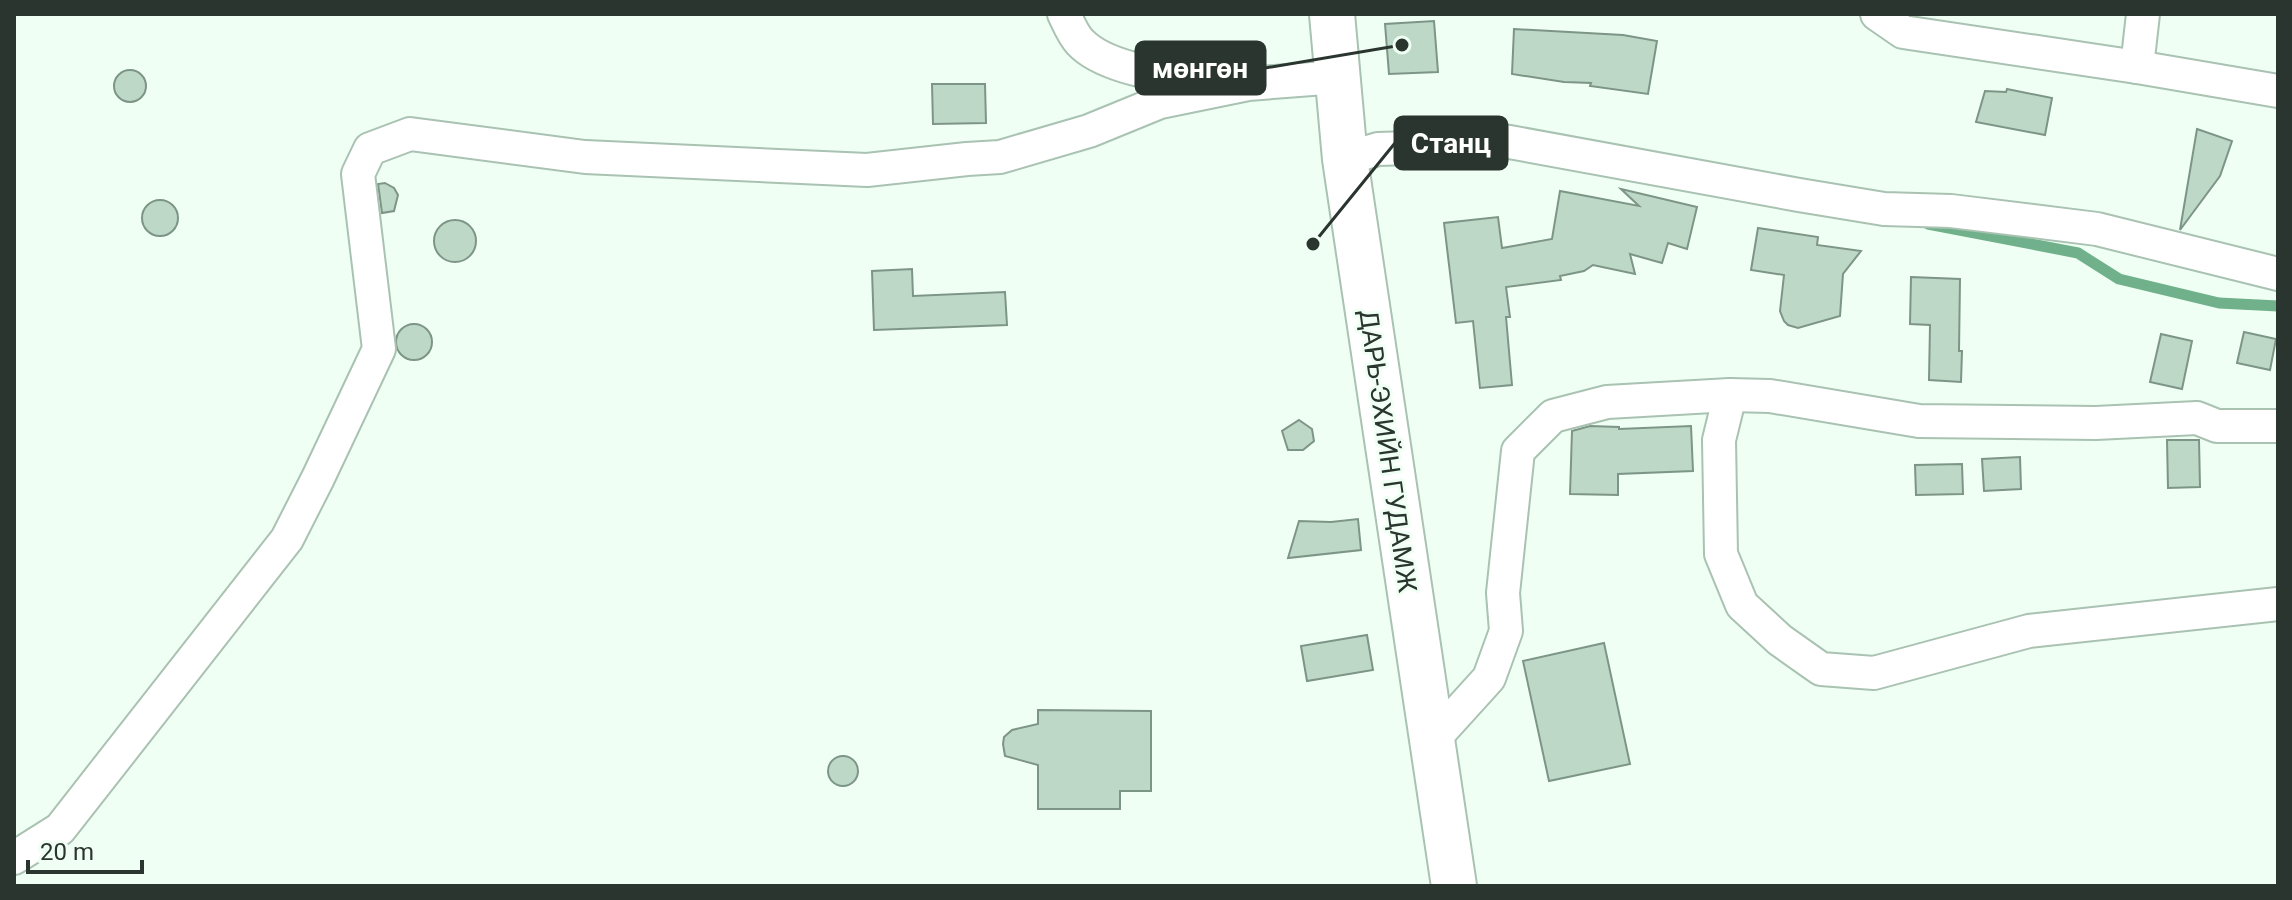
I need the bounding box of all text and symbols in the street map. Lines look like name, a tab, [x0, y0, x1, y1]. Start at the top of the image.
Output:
callout: мөнгөн	[1136, 42, 1265, 94]
text: мөнгөн	[1152, 52, 1248, 85]
callout: Станц	[1395, 117, 1507, 169]
text: Станц	[1411, 127, 1491, 160]
street label: ДАРЬ-ЭХИЙН ГУДАМЖ	[1353, 308, 1423, 595]
scale bar	[28, 824, 142, 874]
text: 20 m	[40, 838, 94, 866]

